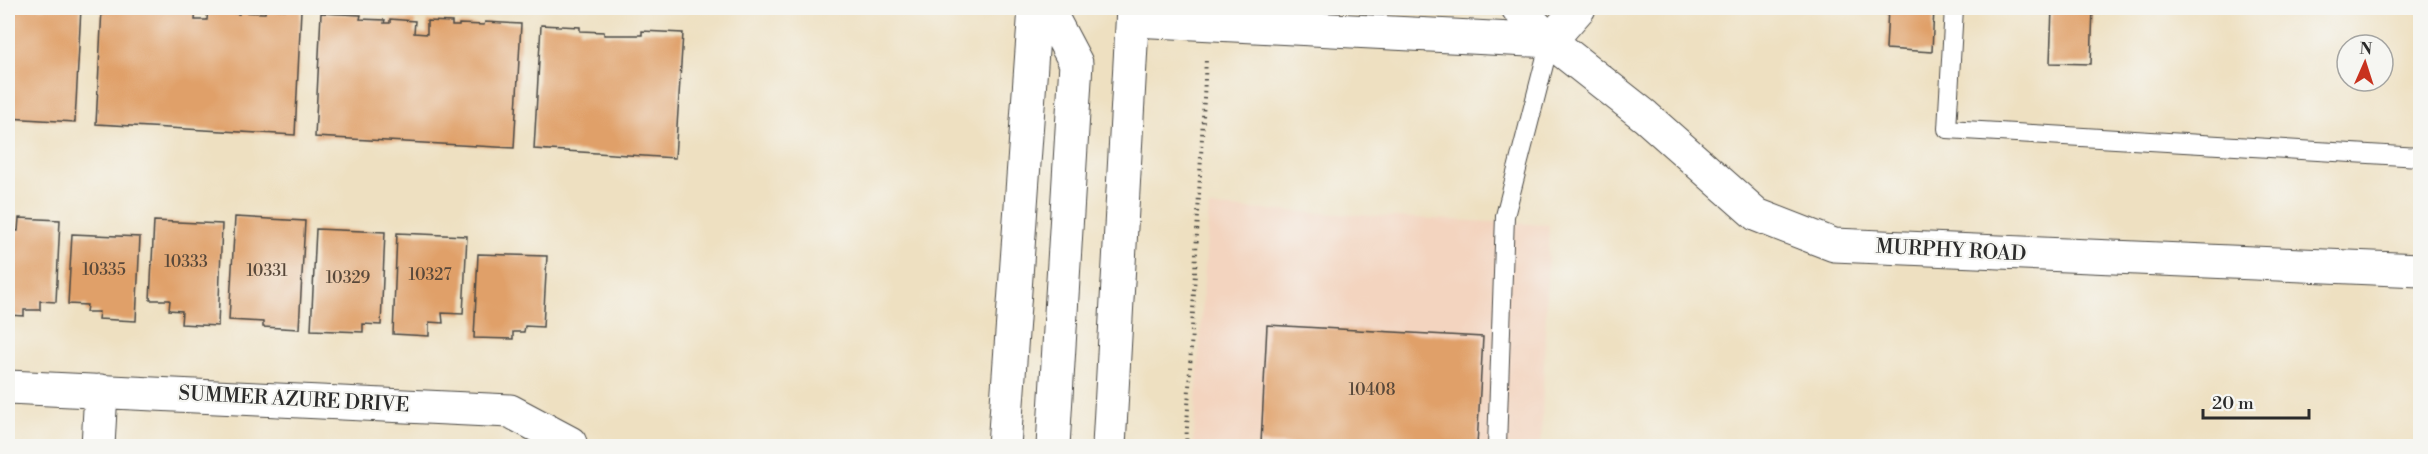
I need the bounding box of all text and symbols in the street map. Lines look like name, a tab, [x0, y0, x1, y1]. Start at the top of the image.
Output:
north arrow	[2335, 33, 2395, 93]
text: N	[2359, 39, 2373, 59]
street label: MURPHY ROAD	[1875, 235, 2027, 267]
house number: 10333	[164, 252, 208, 272]
house number: 10335	[82, 260, 126, 280]
house number: 10331	[246, 261, 288, 281]
house number: 10327	[409, 265, 451, 285]
house number: 10329	[326, 268, 371, 288]
house number: 10408	[1349, 380, 1396, 400]
street label: SUMMER AZURE DRIVE	[178, 381, 410, 419]
scale bar	[2203, 382, 2310, 420]
text: 20 m	[2212, 392, 2254, 415]

